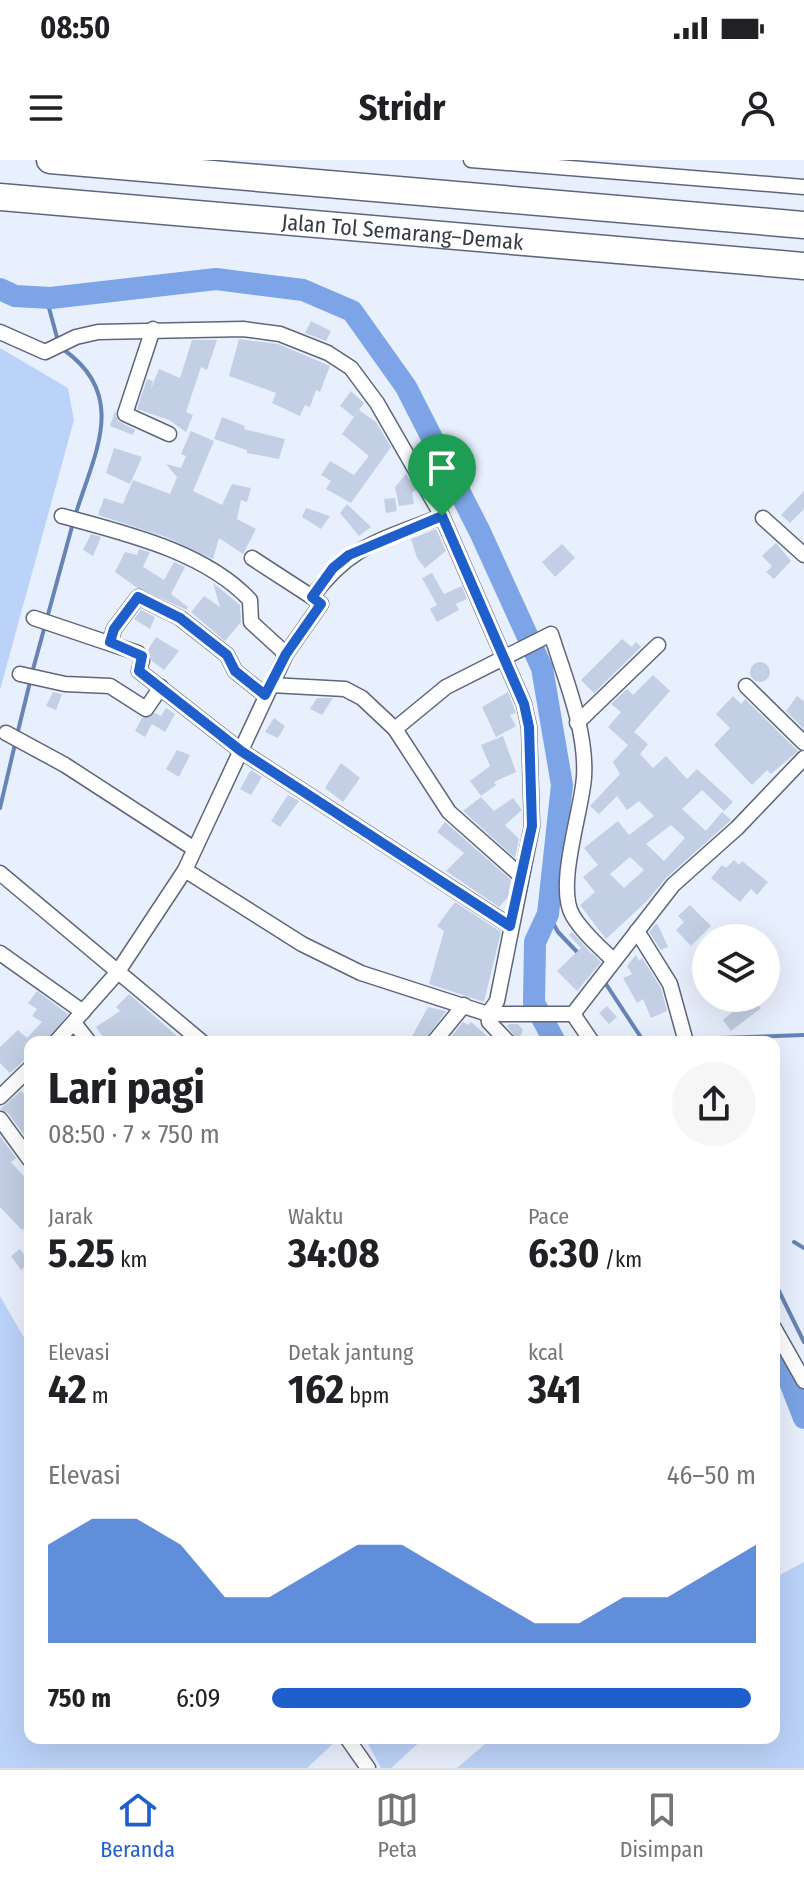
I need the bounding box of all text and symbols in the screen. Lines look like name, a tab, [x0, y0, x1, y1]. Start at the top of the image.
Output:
text: 08:50	[40, 10, 110, 46]
icon: menu	[24, 86, 68, 130]
text: Stridr	[359, 86, 445, 130]
icon: person	[736, 86, 780, 130]
street label: Jalan Tol Semarang–Demak	[281, 208, 525, 255]
pin	[408, 434, 476, 516]
icon: arrive	[420, 446, 464, 490]
map controls	[692, 924, 780, 1012]
button: layers	[692, 924, 780, 1012]
text: Lari pagi	[48, 1062, 205, 1115]
button: share	[672, 1062, 756, 1146]
text: 08:50 · 7 × 750 m	[48, 1119, 220, 1150]
text: Jarak	[48, 1203, 93, 1230]
text: Waktu	[288, 1203, 344, 1230]
text: Pace	[528, 1203, 569, 1230]
text: 5.25	[48, 1230, 115, 1278]
text: 34:08	[288, 1230, 380, 1278]
text: 6:30	[528, 1230, 599, 1278]
text: km	[115, 1246, 147, 1273]
text: /km	[599, 1246, 642, 1273]
text: Elevasi	[48, 1339, 110, 1366]
text: Detak jantung	[288, 1339, 413, 1366]
text: kcal	[528, 1339, 564, 1366]
text: 42	[48, 1366, 87, 1414]
text: 162	[288, 1366, 344, 1414]
text: 341	[528, 1366, 582, 1414]
text: m	[87, 1382, 109, 1409]
text: bpm	[344, 1382, 390, 1409]
text: Elevasi	[48, 1460, 121, 1491]
text: 46–50 m	[667, 1460, 756, 1491]
text: 750 m	[48, 1683, 111, 1714]
text: 6:09	[176, 1683, 220, 1714]
tab: Beranda	[100, 1788, 175, 1863]
tab: Peta	[375, 1788, 419, 1863]
tab: Disimpan	[620, 1788, 704, 1863]

